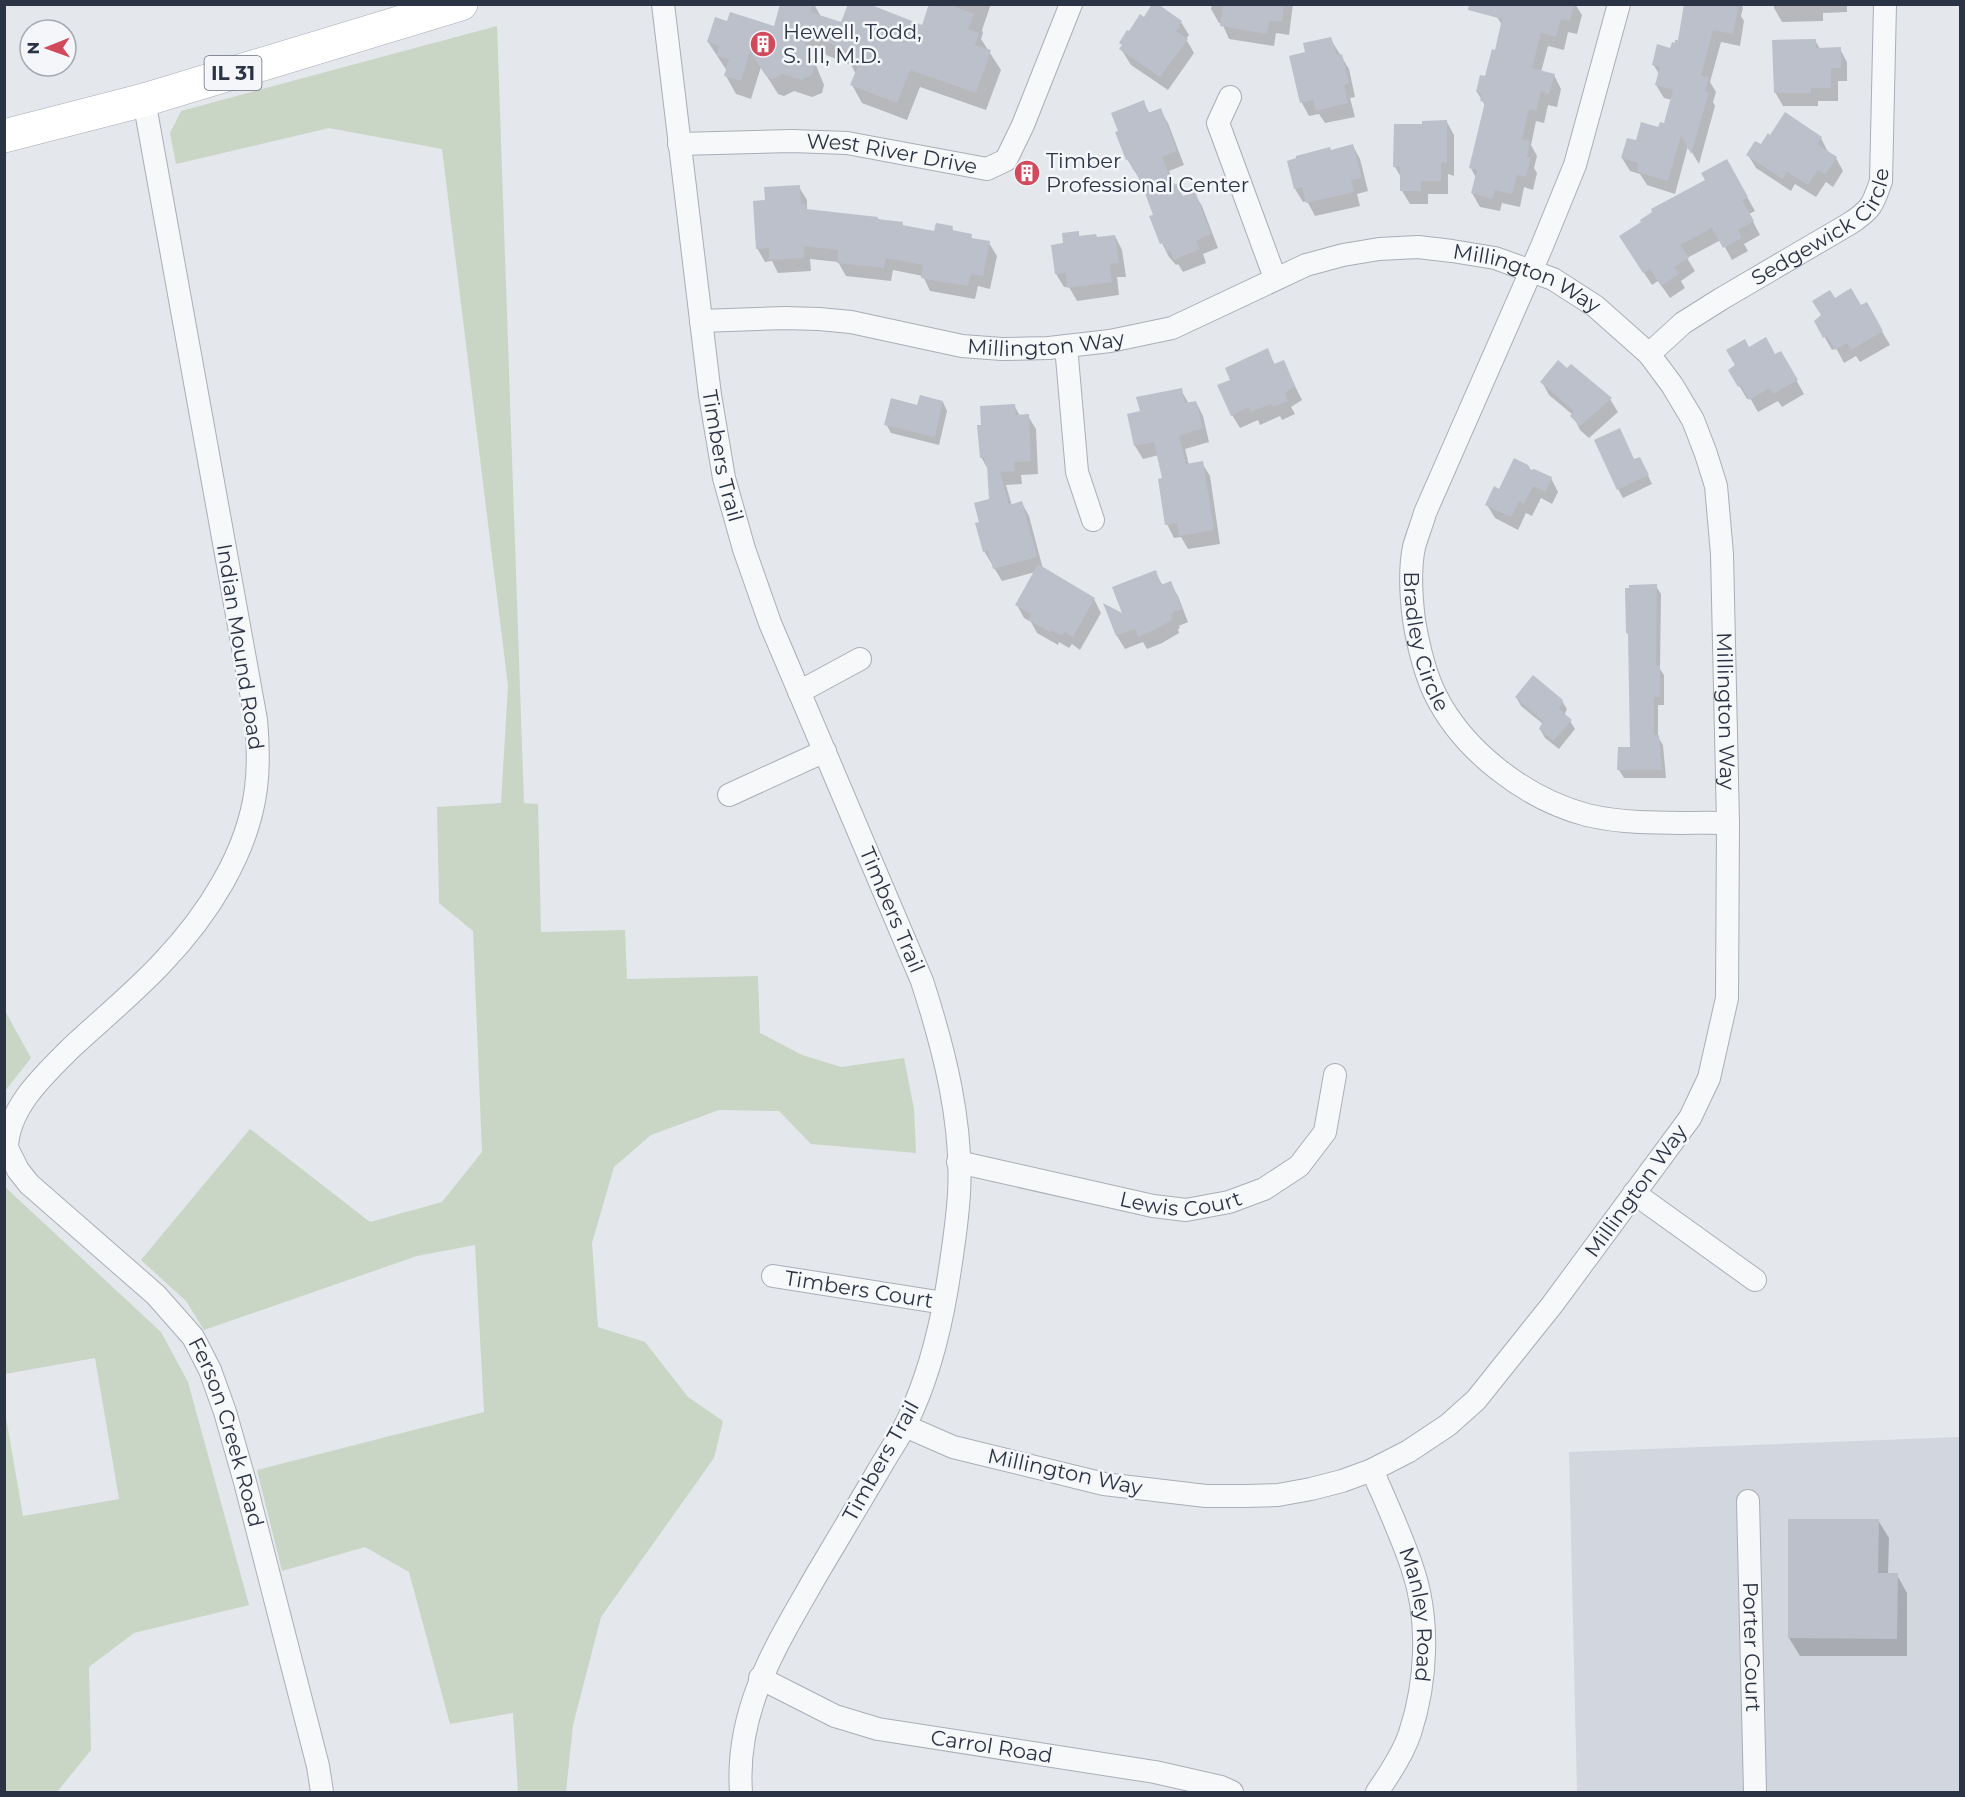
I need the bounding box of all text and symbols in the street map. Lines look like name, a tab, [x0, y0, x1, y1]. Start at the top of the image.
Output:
north arrow	[18, 18, 78, 78]
place label: Hewell, Todd, S. III, M.D.	[783, 19, 922, 68]
building icon: Hewell, Todd, S. III, M.D.	[748, 29, 778, 59]
text: N	[24, 42, 43, 55]
road number: IL 31	[204, 56, 262, 90]
street label: West River Drive	[806, 129, 979, 179]
place label: Timber Professional Center	[1046, 148, 1249, 197]
building icon: Timber Professional Center	[1012, 158, 1042, 188]
street label: Sedgewick Circle	[1747, 168, 1893, 290]
street label: Millington Way	[1451, 238, 1606, 319]
street label: Millington Way	[966, 325, 1127, 361]
street label: Timbers Trail	[697, 388, 749, 525]
street label: Indian Mound Road	[212, 542, 269, 752]
street label: Bradley Circle	[1399, 571, 1455, 716]
street label: Millington Way	[1712, 632, 1740, 791]
street label: Timbers Trail	[855, 843, 930, 976]
street label: Millington Way	[1579, 1119, 1692, 1262]
street label: Lewis Court	[1117, 1185, 1245, 1222]
street label: Timbers Court	[783, 1265, 935, 1313]
street label: Ferson Creek Road	[183, 1333, 269, 1530]
street label: Timbers Trail	[837, 1396, 924, 1525]
street label: Millington Way	[985, 1443, 1145, 1500]
street label: Manley Road	[1394, 1543, 1437, 1683]
street label: Porter Court	[1738, 1581, 1766, 1712]
street label: Carrol Road	[929, 1724, 1054, 1768]

